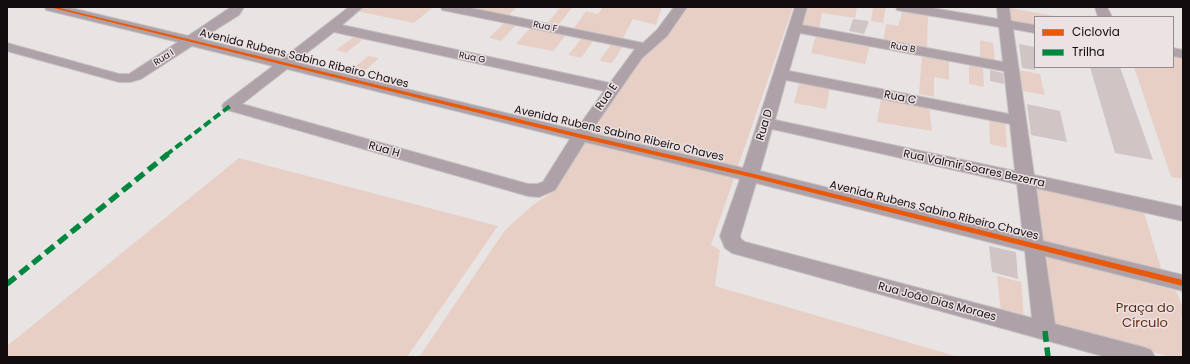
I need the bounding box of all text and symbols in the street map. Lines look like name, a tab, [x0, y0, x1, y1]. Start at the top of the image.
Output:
legend	[1034, 16, 1174, 68]
street label: Rua F	[532, 19, 558, 35]
text: Ciclovia	[1072, 23, 1120, 40]
street label: Avenida Rubens Sabino Ribeiro Chaves	[198, 27, 410, 91]
street label: Rua B	[890, 40, 916, 56]
text: Trilha	[1072, 43, 1105, 60]
street label: Rua I	[152, 48, 176, 68]
street label: Rua G	[458, 50, 486, 66]
street label: Rua E	[593, 81, 621, 113]
street label: Rua C	[883, 88, 917, 108]
street label: Avenida Rubens Sabino Ribeiro Chaves	[513, 103, 725, 165]
street label: Rua D	[754, 108, 776, 142]
street label: Rua H	[367, 139, 401, 161]
street label: Rua Valmir Soares Bezerra	[902, 148, 1046, 190]
street label: Avenida Rubens Sabino Ribeiro Chaves	[828, 179, 1040, 243]
street label: Rua João Dias Moraes	[877, 280, 997, 324]
park label: Praça do Círculo	[1116, 301, 1174, 332]

